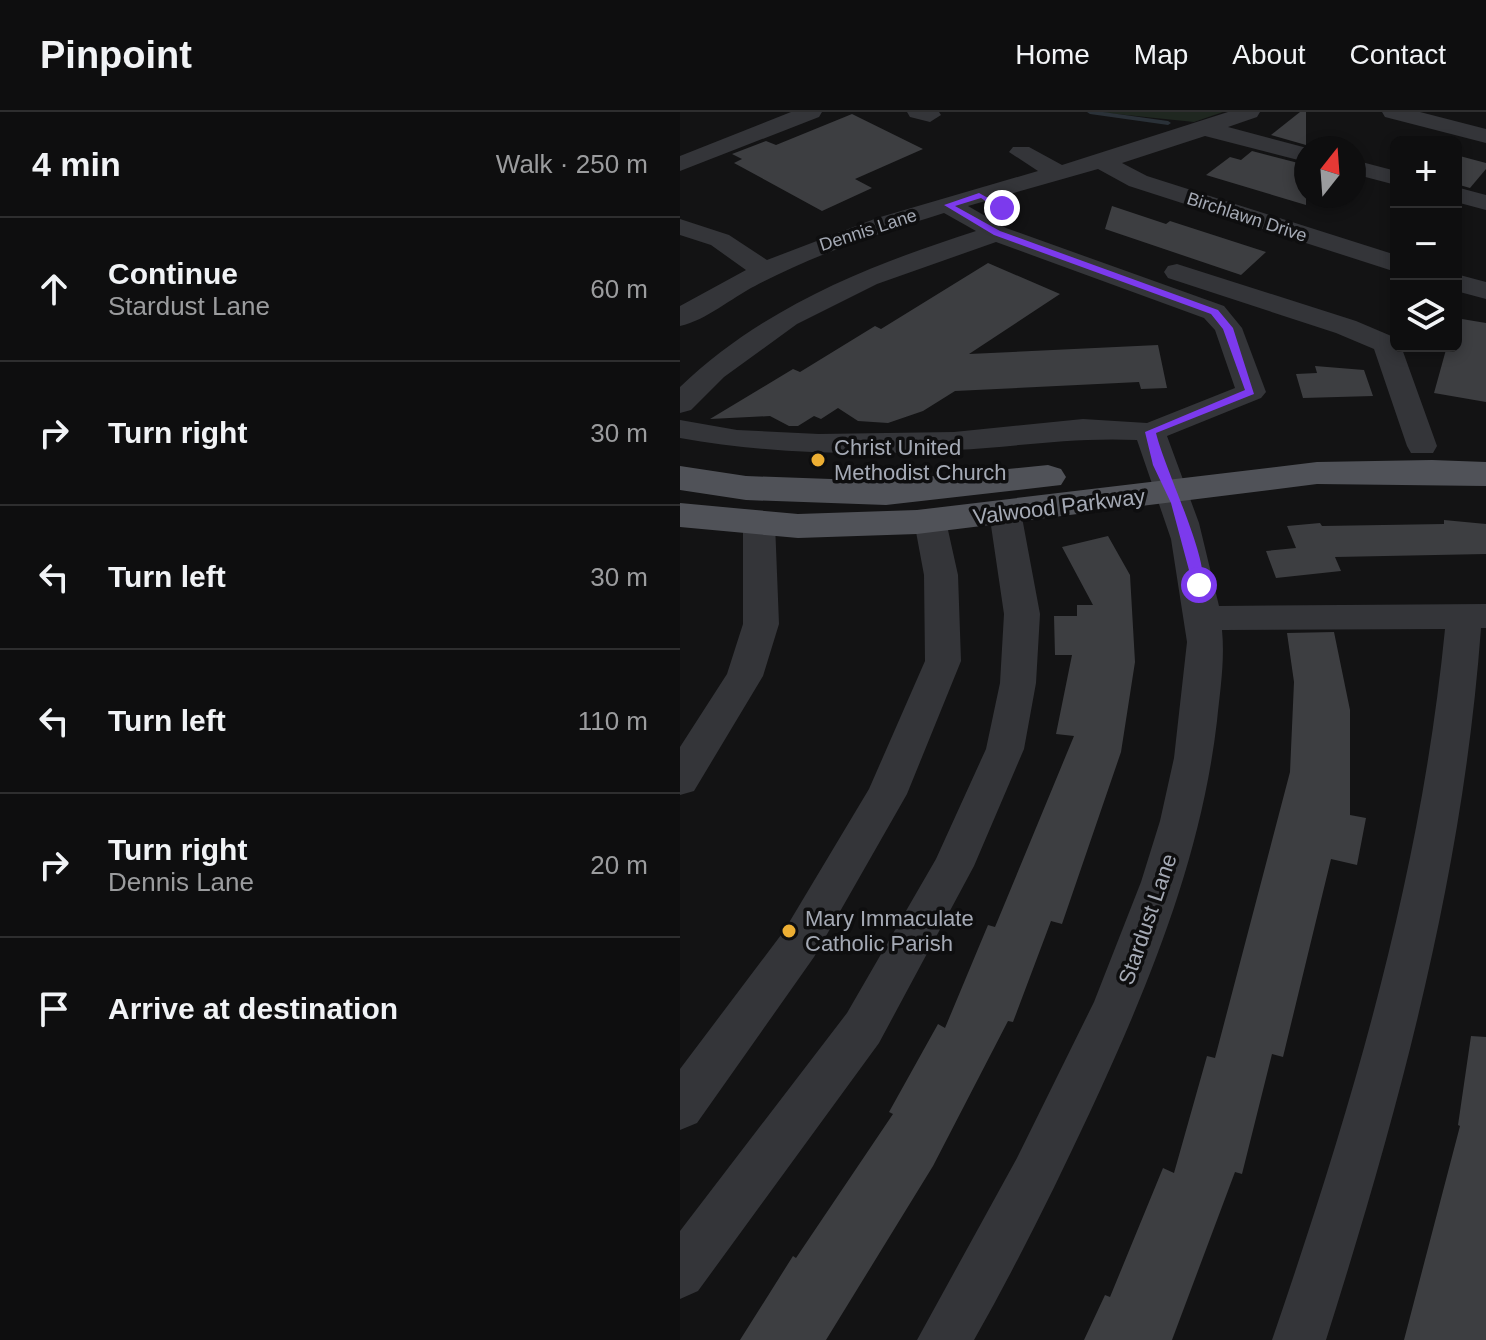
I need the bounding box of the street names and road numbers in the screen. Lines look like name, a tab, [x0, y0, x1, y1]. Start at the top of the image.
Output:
street label: Birchlawn Drive	[1184, 188, 1310, 246]
street label: Dennis Lane	[817, 205, 919, 255]
street label: Valwood Parkway	[972, 484, 1147, 529]
street label: Stardust Lane	[1113, 850, 1182, 988]

